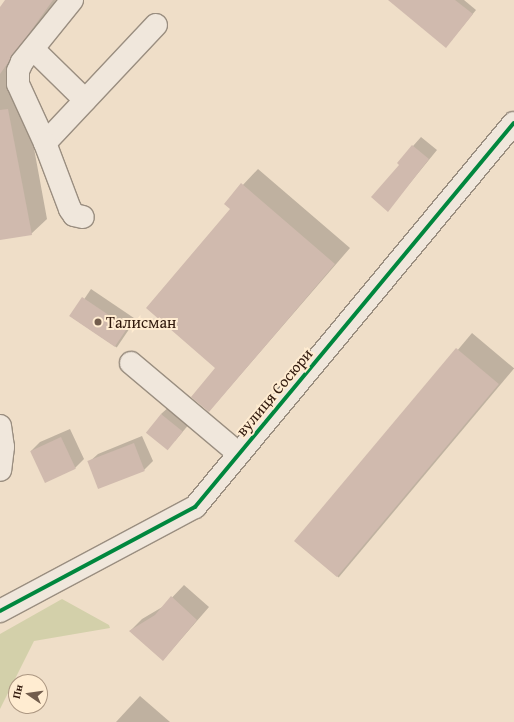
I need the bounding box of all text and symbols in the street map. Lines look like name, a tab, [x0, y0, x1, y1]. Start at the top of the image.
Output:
place label: Талисман	[106, 312, 176, 332]
marker: Талисман	[93, 317, 103, 327]
street label: вулиця Сосюри	[232, 344, 316, 440]
north arrow	[8, 674, 48, 714]
text: Пн	[8, 683, 27, 700]

